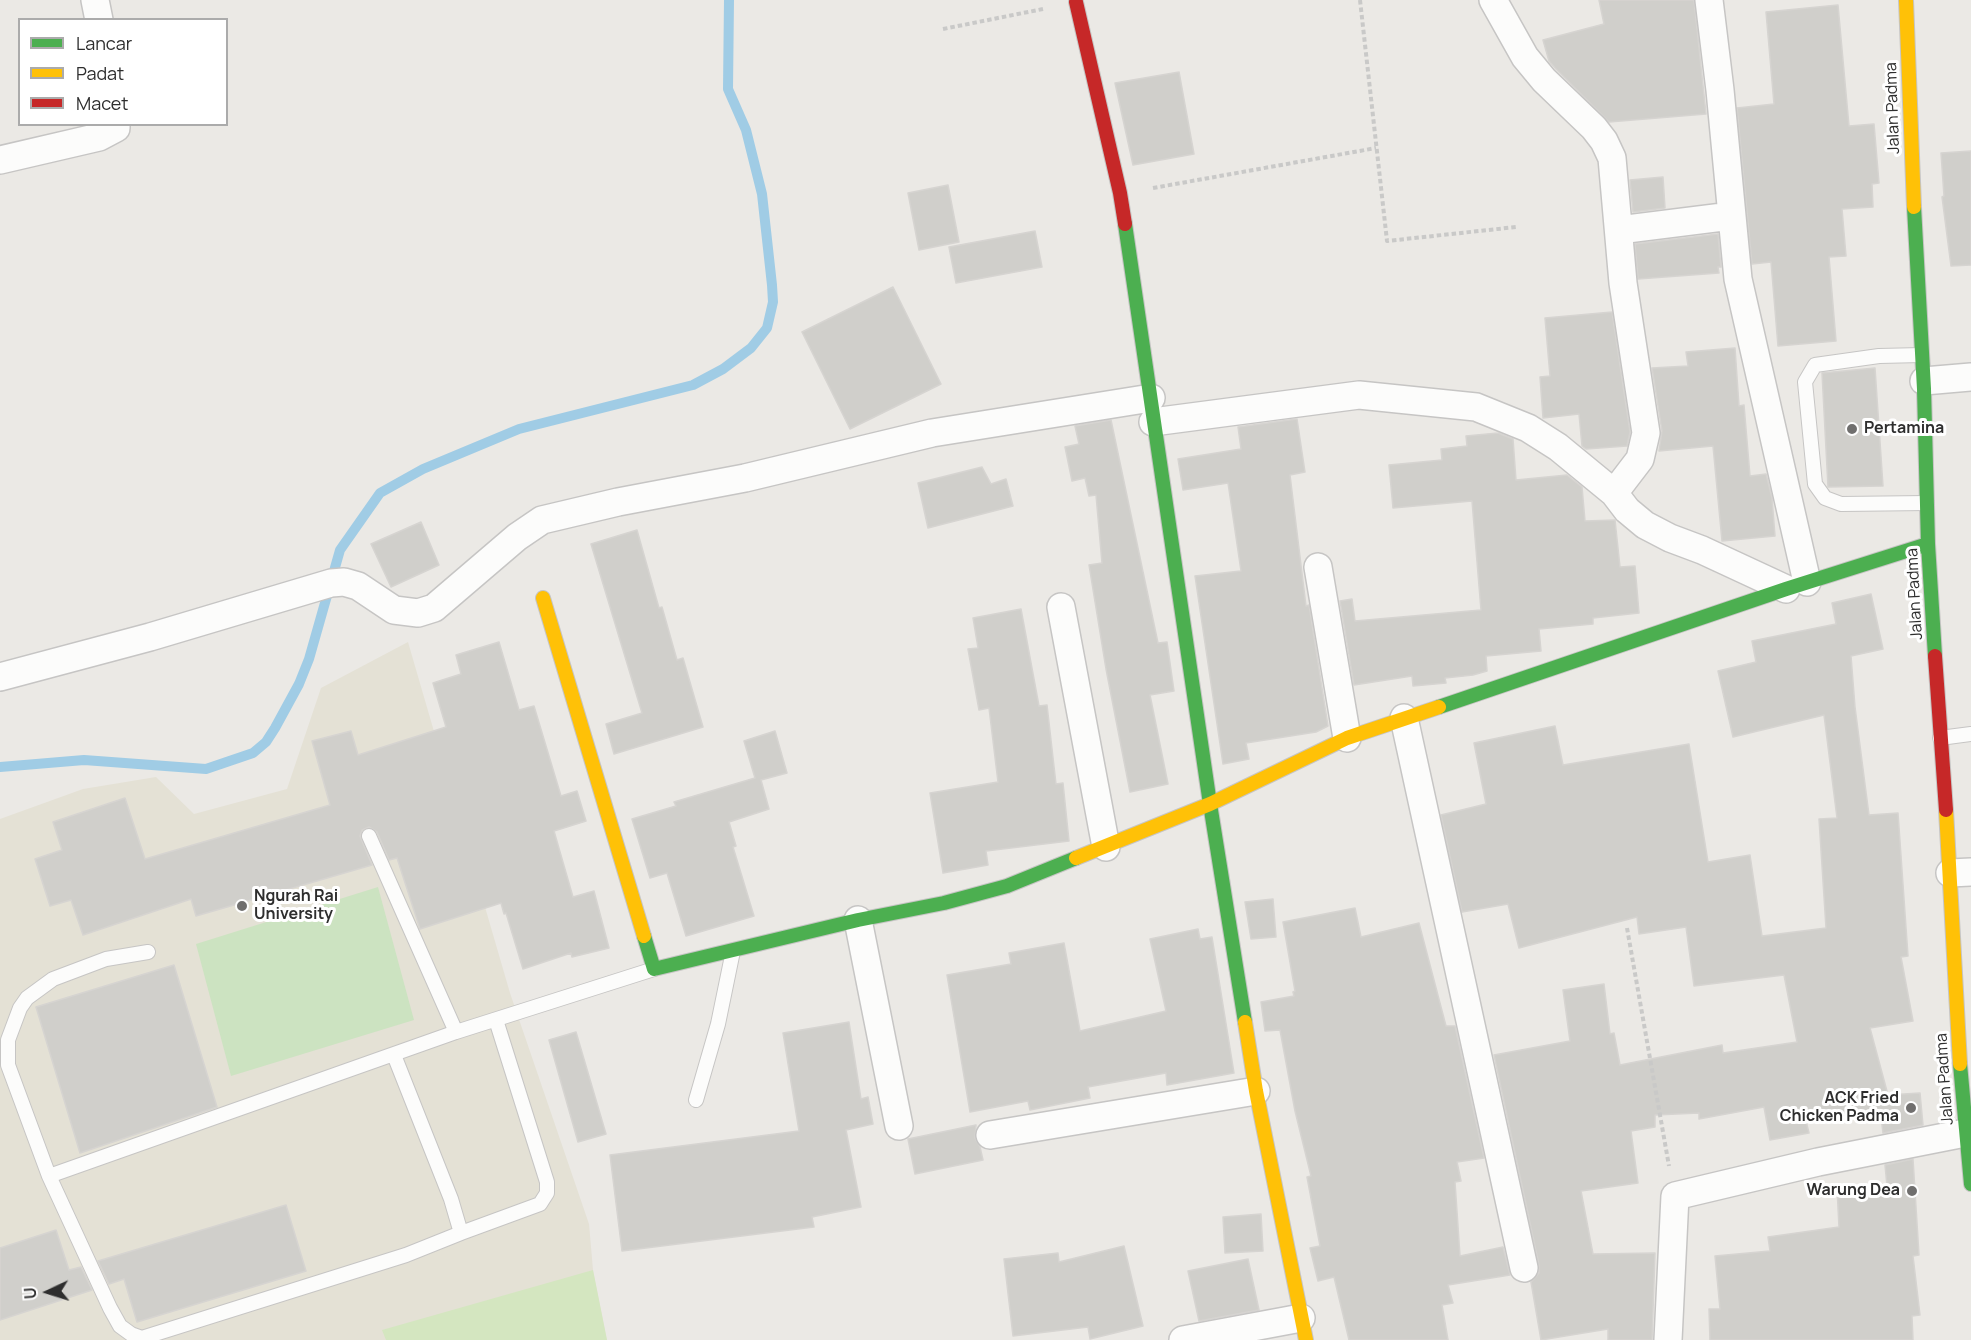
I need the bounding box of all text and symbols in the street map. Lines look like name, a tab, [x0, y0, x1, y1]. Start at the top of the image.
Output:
legend	[18, 18, 228, 126]
text: Lancar	[76, 31, 132, 55]
text: Padat	[76, 61, 124, 85]
street label: Jalan Padma	[1882, 62, 1904, 154]
text: Macet	[76, 91, 129, 115]
place label: Pertamina	[1864, 419, 1944, 439]
marker: Pertamina	[1845, 422, 1859, 436]
street label: Jalan Padma	[1903, 548, 1927, 640]
place label: Ngurah Rai University	[254, 887, 338, 925]
marker: Ngurah Rai University	[235, 899, 249, 913]
street label: Jalan Padma	[1932, 1033, 1958, 1125]
place label: ACK Fried Chicken Padma	[1780, 1089, 1899, 1127]
marker: ACK Fried Chicken Padma	[1904, 1101, 1918, 1115]
place label: Warung Dea	[1807, 1181, 1900, 1201]
marker: Warung Dea	[1905, 1184, 1919, 1198]
north arrow	[18, 1262, 78, 1322]
text: U	[19, 1287, 41, 1300]

